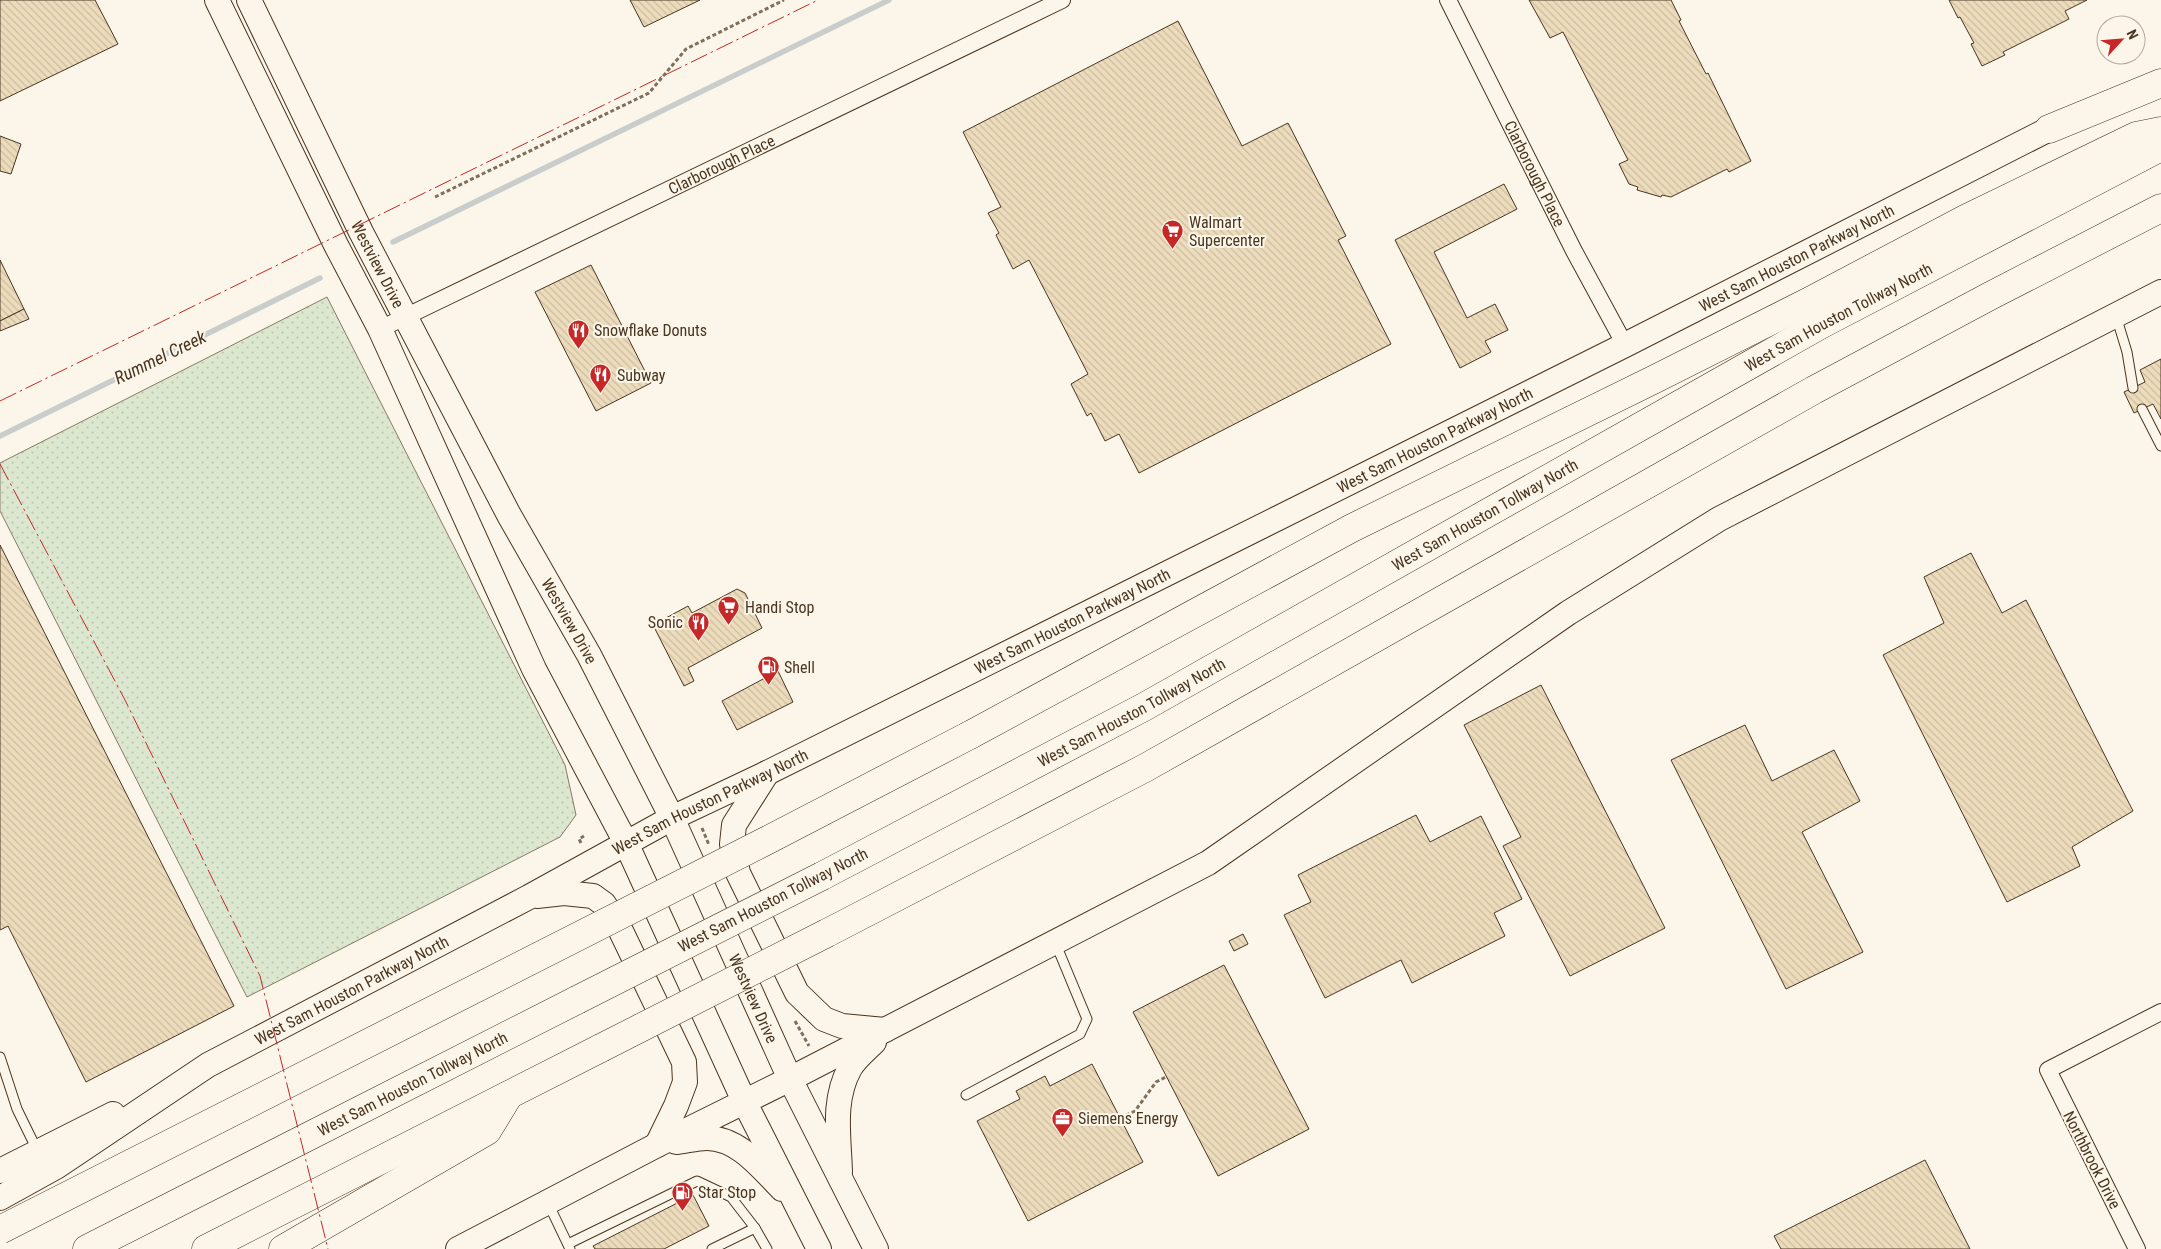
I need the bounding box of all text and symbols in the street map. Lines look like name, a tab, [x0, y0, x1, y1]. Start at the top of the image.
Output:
north arrow	[2096, 15, 2146, 65]
text: N	[2124, 27, 2142, 42]
street label: Clarborough Place	[1500, 117, 1570, 230]
street label: Clarborough Place	[665, 131, 778, 198]
street label: West Sam Houston Parkway North	[1696, 200, 1897, 315]
place label: Walmart Supercenter	[1189, 213, 1265, 250]
street label: Westview Drive	[347, 218, 408, 311]
supermarket icon: Walmart Supercenter	[1161, 219, 1185, 250]
street label: West Sam Houston Tollway North	[1741, 259, 1935, 375]
restaurant icon: Snowflake Donuts	[566, 318, 590, 349]
place label: Snowflake Donuts	[594, 321, 707, 340]
water label: Rummel Creek	[111, 325, 210, 388]
restaurant icon: Subway	[589, 363, 613, 394]
place label: Subway	[617, 366, 666, 385]
street label: West Sam Houston Parkway North	[1334, 383, 1536, 497]
street label: West Sam Houston Tollway North	[1388, 454, 1581, 575]
street label: West Sam Houston Parkway North	[971, 564, 1173, 678]
street label: Westview Drive	[538, 575, 601, 667]
supermarket icon: Handi Stop	[717, 595, 741, 626]
place label: Handi Stop	[745, 598, 815, 617]
restaurant icon: Sonic	[687, 610, 711, 641]
place label: Sonic	[648, 613, 683, 632]
street label: West Sam Houston Tollway North	[1034, 654, 1228, 771]
fuel station icon: Shell	[756, 655, 780, 686]
place label: Shell	[784, 658, 815, 677]
street label: West Sam Houston Parkway North	[609, 745, 811, 859]
street label: West Sam Houston Tollway North	[675, 844, 871, 956]
street label: West Sam Houston Parkway North	[251, 931, 452, 1048]
street label: Westview Drive	[725, 951, 782, 1046]
street label: West Sam Houston Tollway North	[314, 1028, 511, 1140]
office icon: Siemens Energy	[1050, 1106, 1074, 1137]
street label: Northbrook Drive	[2059, 1108, 2125, 1212]
place label: Siemens Energy	[1078, 1109, 1179, 1128]
fuel station icon: Star Stop	[670, 1180, 694, 1211]
place label: Star Stop	[698, 1183, 756, 1202]

